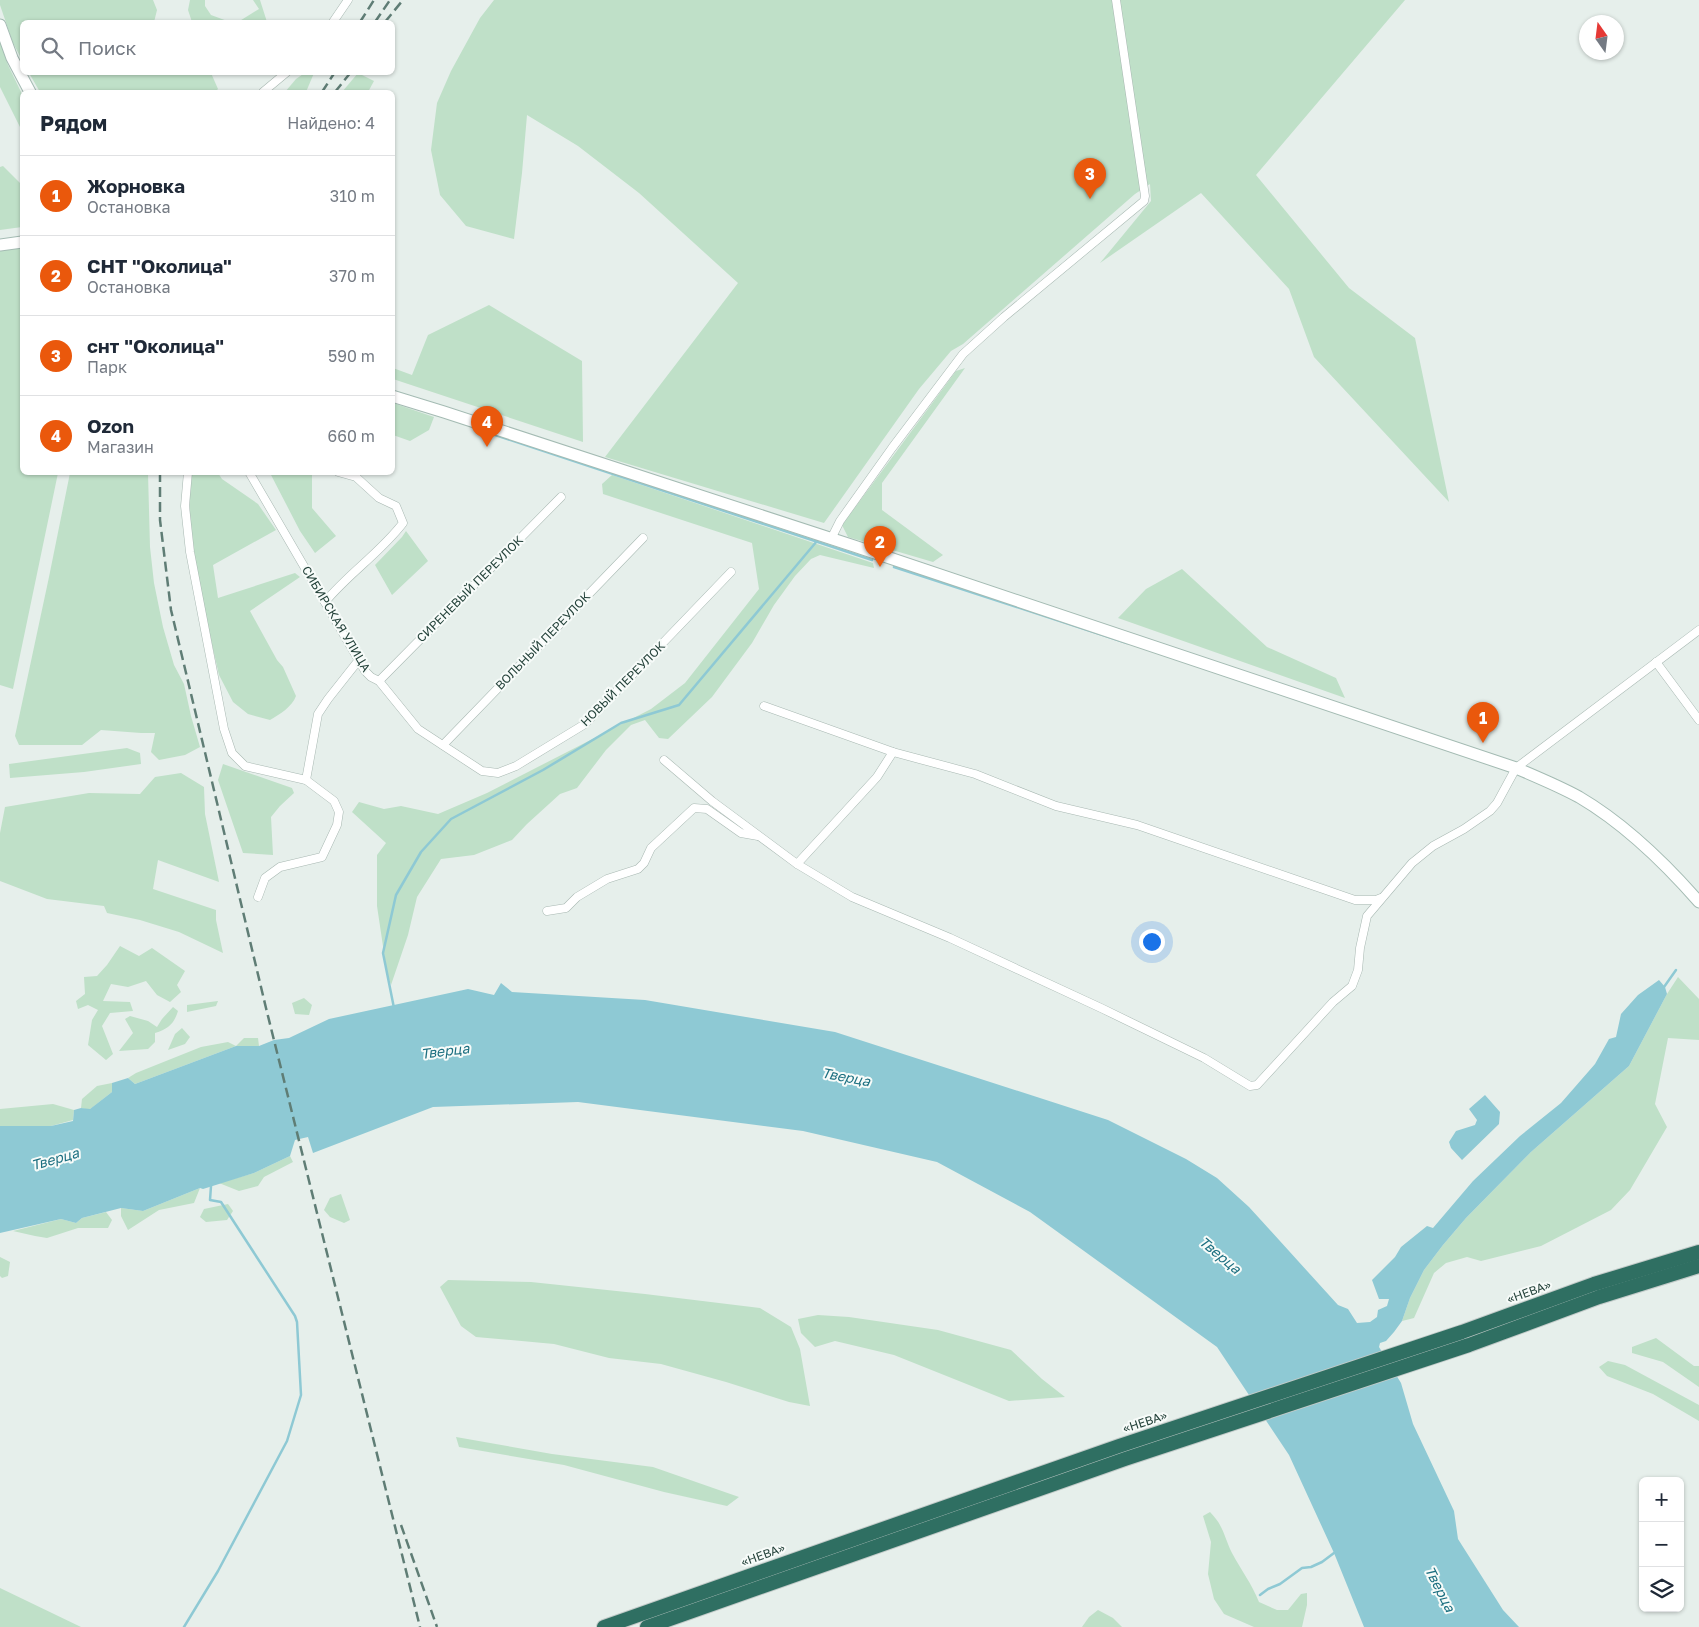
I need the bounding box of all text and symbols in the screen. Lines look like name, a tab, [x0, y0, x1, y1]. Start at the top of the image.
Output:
north arrow	[1579, 15, 1624, 60]
search box	[20, 20, 395, 75]
icon: search	[38, 34, 66, 62]
text: Поиск	[78, 36, 137, 59]
text: Рядом	[40, 110, 107, 136]
text: Найдено: 4	[287, 113, 375, 133]
pin: 3	[1074, 158, 1106, 199]
text: Жорновка	[87, 174, 185, 197]
text: 1	[52, 186, 60, 206]
text: 310 m	[330, 186, 375, 206]
text: Остановка	[87, 197, 171, 217]
text: СНТ "Околица"	[87, 254, 232, 277]
text: 2	[51, 266, 61, 286]
text: 370 m	[329, 266, 375, 286]
text: Остановка	[87, 277, 171, 297]
text: снт "Околица"	[87, 334, 224, 357]
text: 3	[51, 346, 61, 366]
text: 590 m	[328, 346, 375, 366]
text: Парк	[87, 357, 127, 377]
pin: 4	[471, 406, 503, 447]
text: Ozon	[87, 414, 134, 437]
text: 4	[51, 426, 61, 446]
text: 660 m	[328, 426, 375, 446]
text: Магазин	[87, 437, 154, 457]
pin: 2	[864, 526, 896, 567]
street label: СИРЕНЕВЫЙ ПЕРЕУЛОК	[413, 532, 526, 645]
street label: СИБИРСКАЯ УЛИЦА	[299, 563, 374, 674]
street label: ВОЛЬНЫЙ ПЕРЕУЛОК	[492, 588, 594, 693]
street label: НОВЫЙ ПЕРЕУЛОК	[577, 638, 669, 729]
pin: 1	[1467, 702, 1499, 743]
your location	[1139, 929, 1165, 955]
water label: Тверца	[420, 1039, 471, 1062]
water label: Тверца	[821, 1064, 873, 1090]
water label: Тверца	[29, 1143, 82, 1173]
water label: Тверца	[1196, 1232, 1245, 1278]
street label: «НЕВА»	[1505, 1277, 1553, 1306]
street label: «НЕВА»	[1121, 1407, 1169, 1436]
map controls	[1639, 1477, 1684, 1612]
button: +	[1639, 1477, 1684, 1522]
button: −	[1639, 1522, 1684, 1567]
street label: «НЕВА»	[739, 1540, 787, 1569]
water label: Тверца	[1422, 1563, 1460, 1615]
button: layers	[1639, 1567, 1684, 1612]

